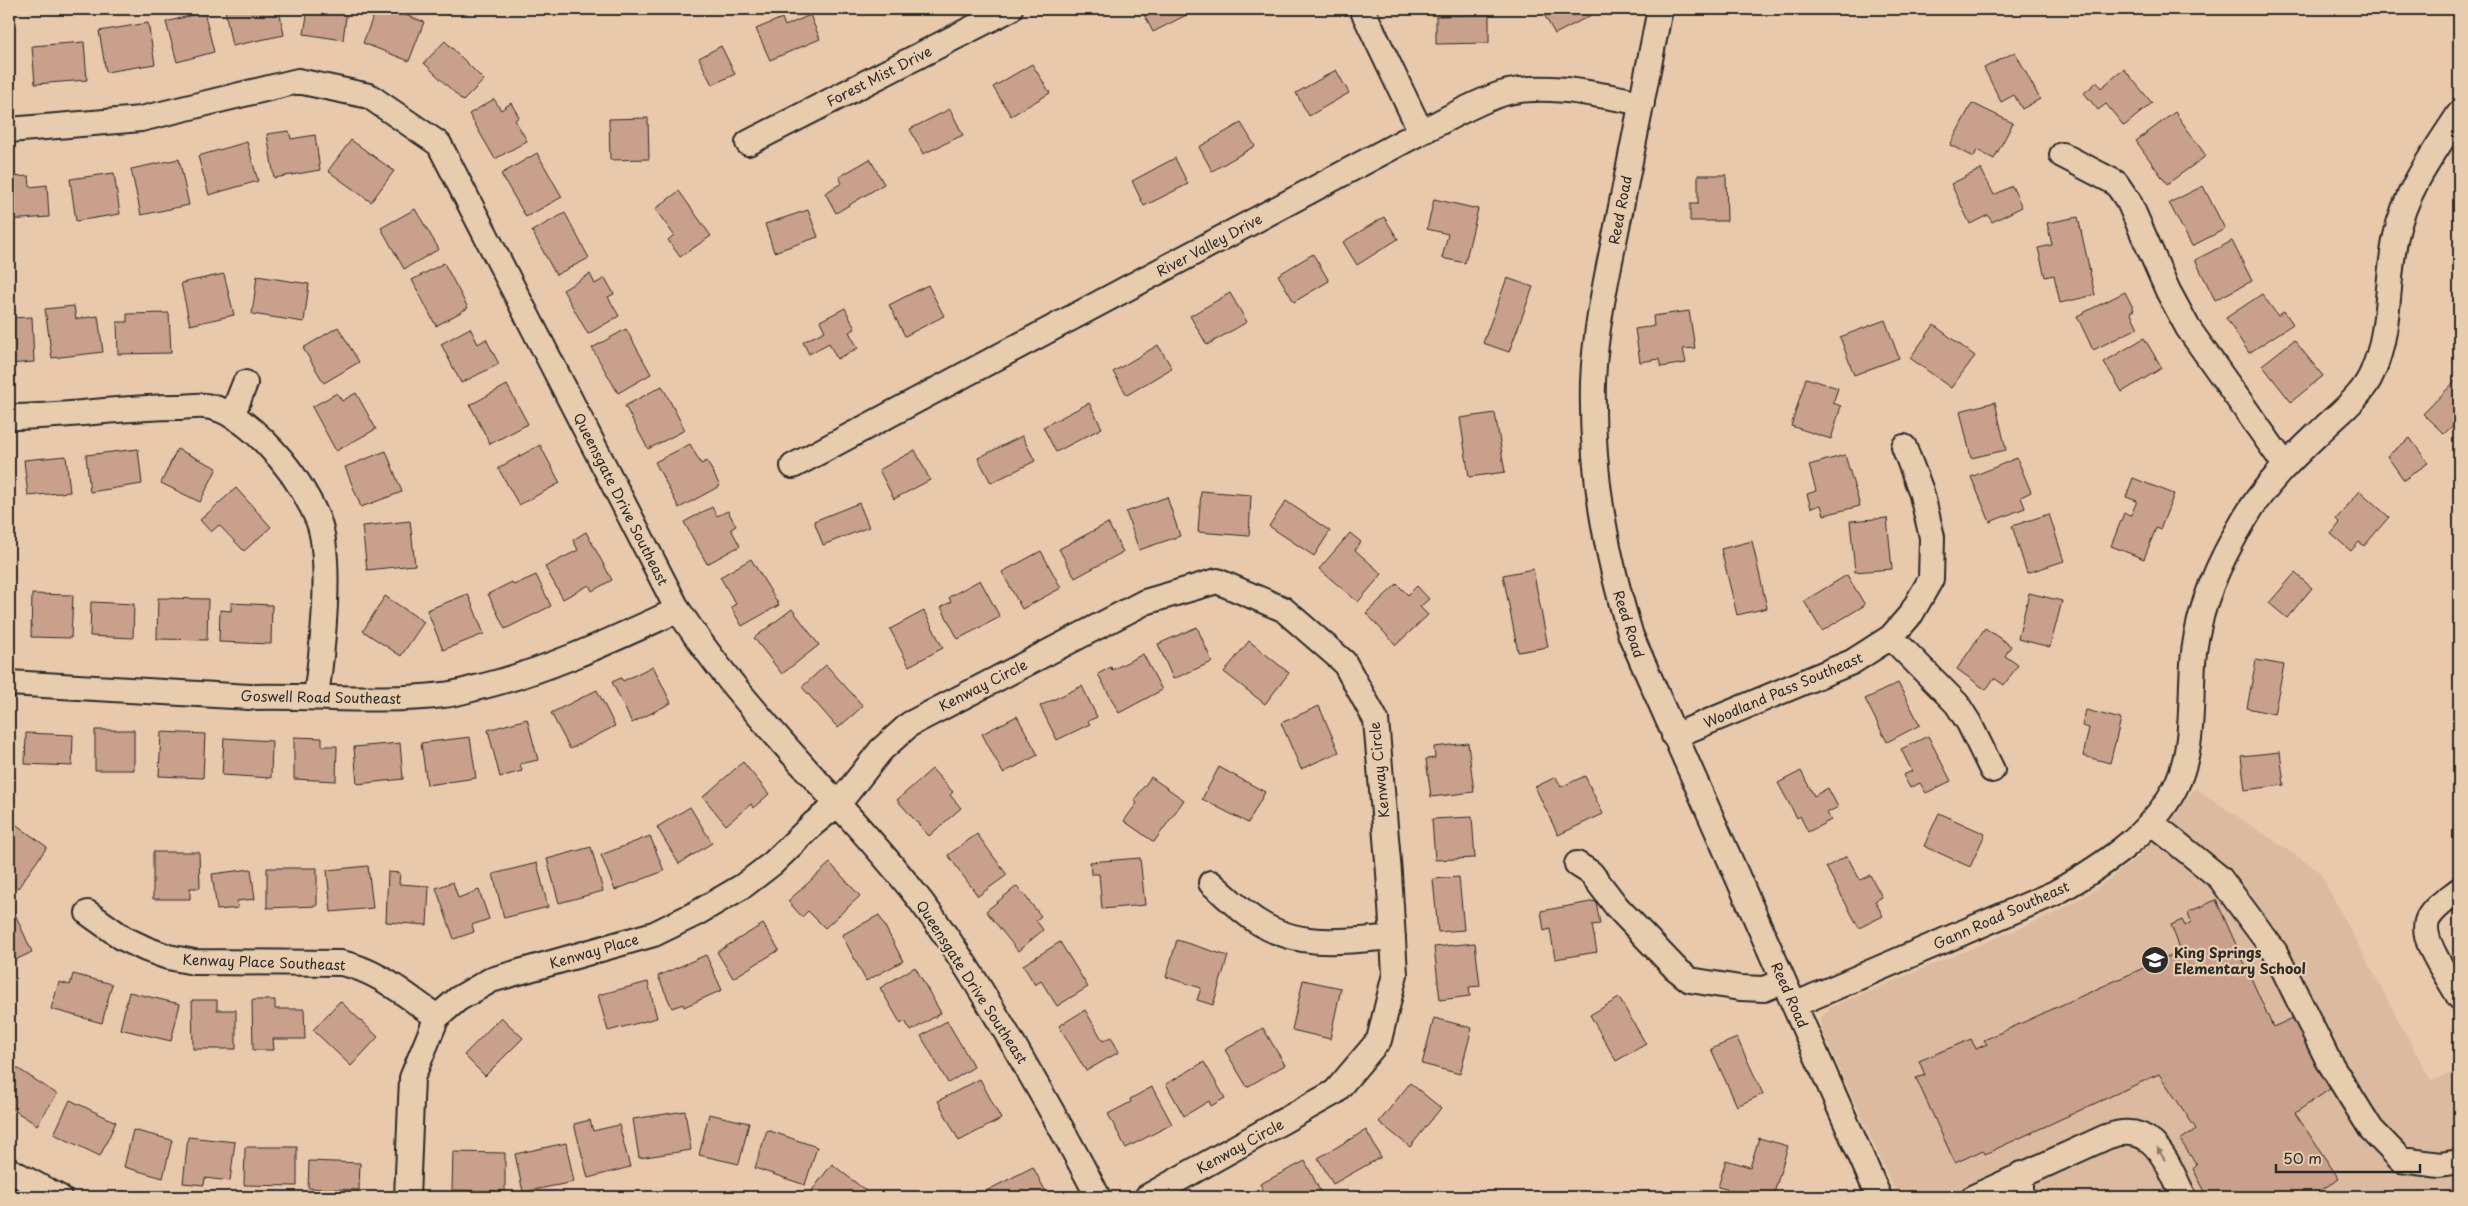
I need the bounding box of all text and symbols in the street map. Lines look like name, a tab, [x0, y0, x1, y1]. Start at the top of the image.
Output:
street label: Forest Mist Drive	[823, 40, 936, 112]
street label: Reed Road	[1603, 174, 1637, 246]
street label: River Valley Drive	[1152, 208, 1266, 282]
street label: Queensgate Drive Southeast	[568, 409, 674, 589]
street label: Reed Road	[1608, 588, 1650, 660]
street label: Woodland Pass Southeast	[1700, 647, 1866, 733]
street label: Kenway Circle	[935, 654, 1031, 716]
street label: Goswell Road Southeast	[241, 685, 402, 709]
street label: Kenway Circle	[1363, 721, 1395, 819]
street label: Gann Road Southeast	[1930, 875, 2073, 954]
street label: Queensgate Drive Southeast	[911, 896, 1033, 1068]
street label: Kenway Place	[547, 928, 641, 974]
place label: King Springs Elementary School	[2174, 942, 2306, 979]
school or university icon: King Springs Elementary School	[2140, 945, 2170, 975]
street label: Kenway Place Southeast	[182, 949, 346, 975]
street label: Reed Road	[1766, 959, 1814, 1031]
street label: Kenway Circle	[1193, 1113, 1288, 1179]
scale bar	[2276, 1141, 2419, 1173]
text: 50 m	[2283, 1146, 2322, 1169]
one-way arrow	[2156, 1148, 2166, 1161]

